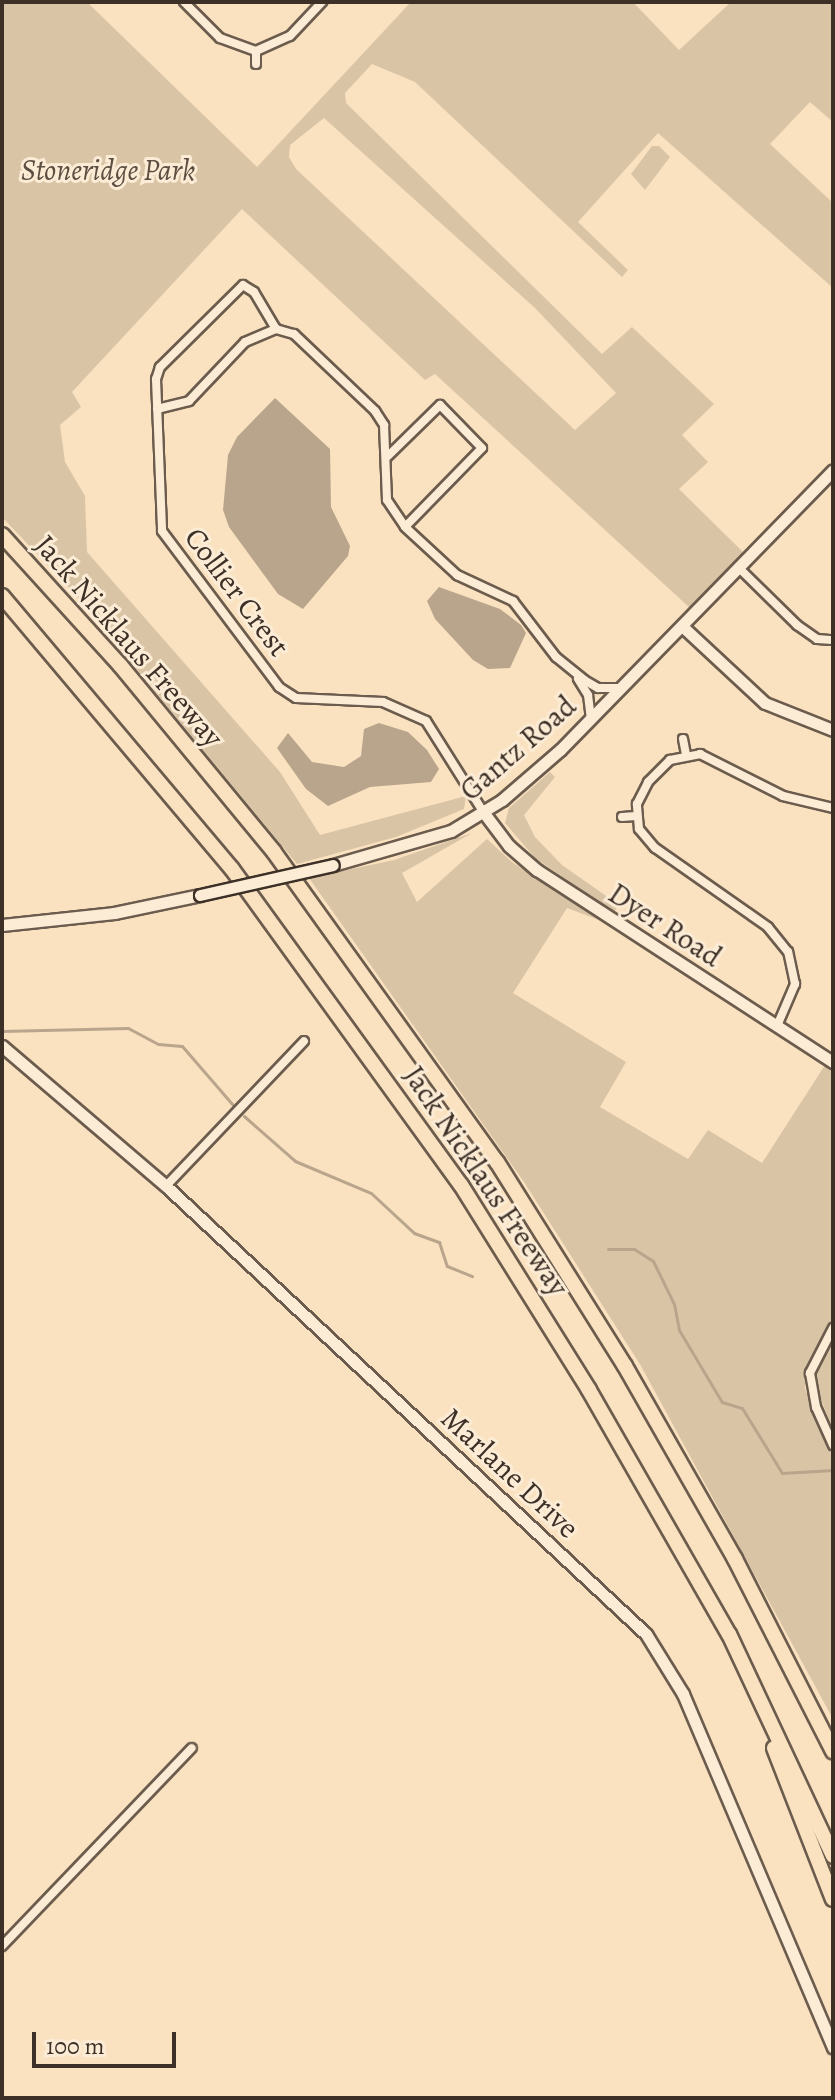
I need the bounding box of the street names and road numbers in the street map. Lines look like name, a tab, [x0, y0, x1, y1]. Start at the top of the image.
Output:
street label: Collier Crest	[177, 521, 297, 663]
street label: Jack Nicklaus Freeway	[27, 527, 231, 755]
street label: Gantz Road	[453, 688, 583, 808]
street label: Dyer Road	[602, 875, 728, 975]
street label: Jack Nicklaus Freeway	[396, 1059, 576, 1303]
street label: Marlane Drive	[434, 1400, 586, 1546]

